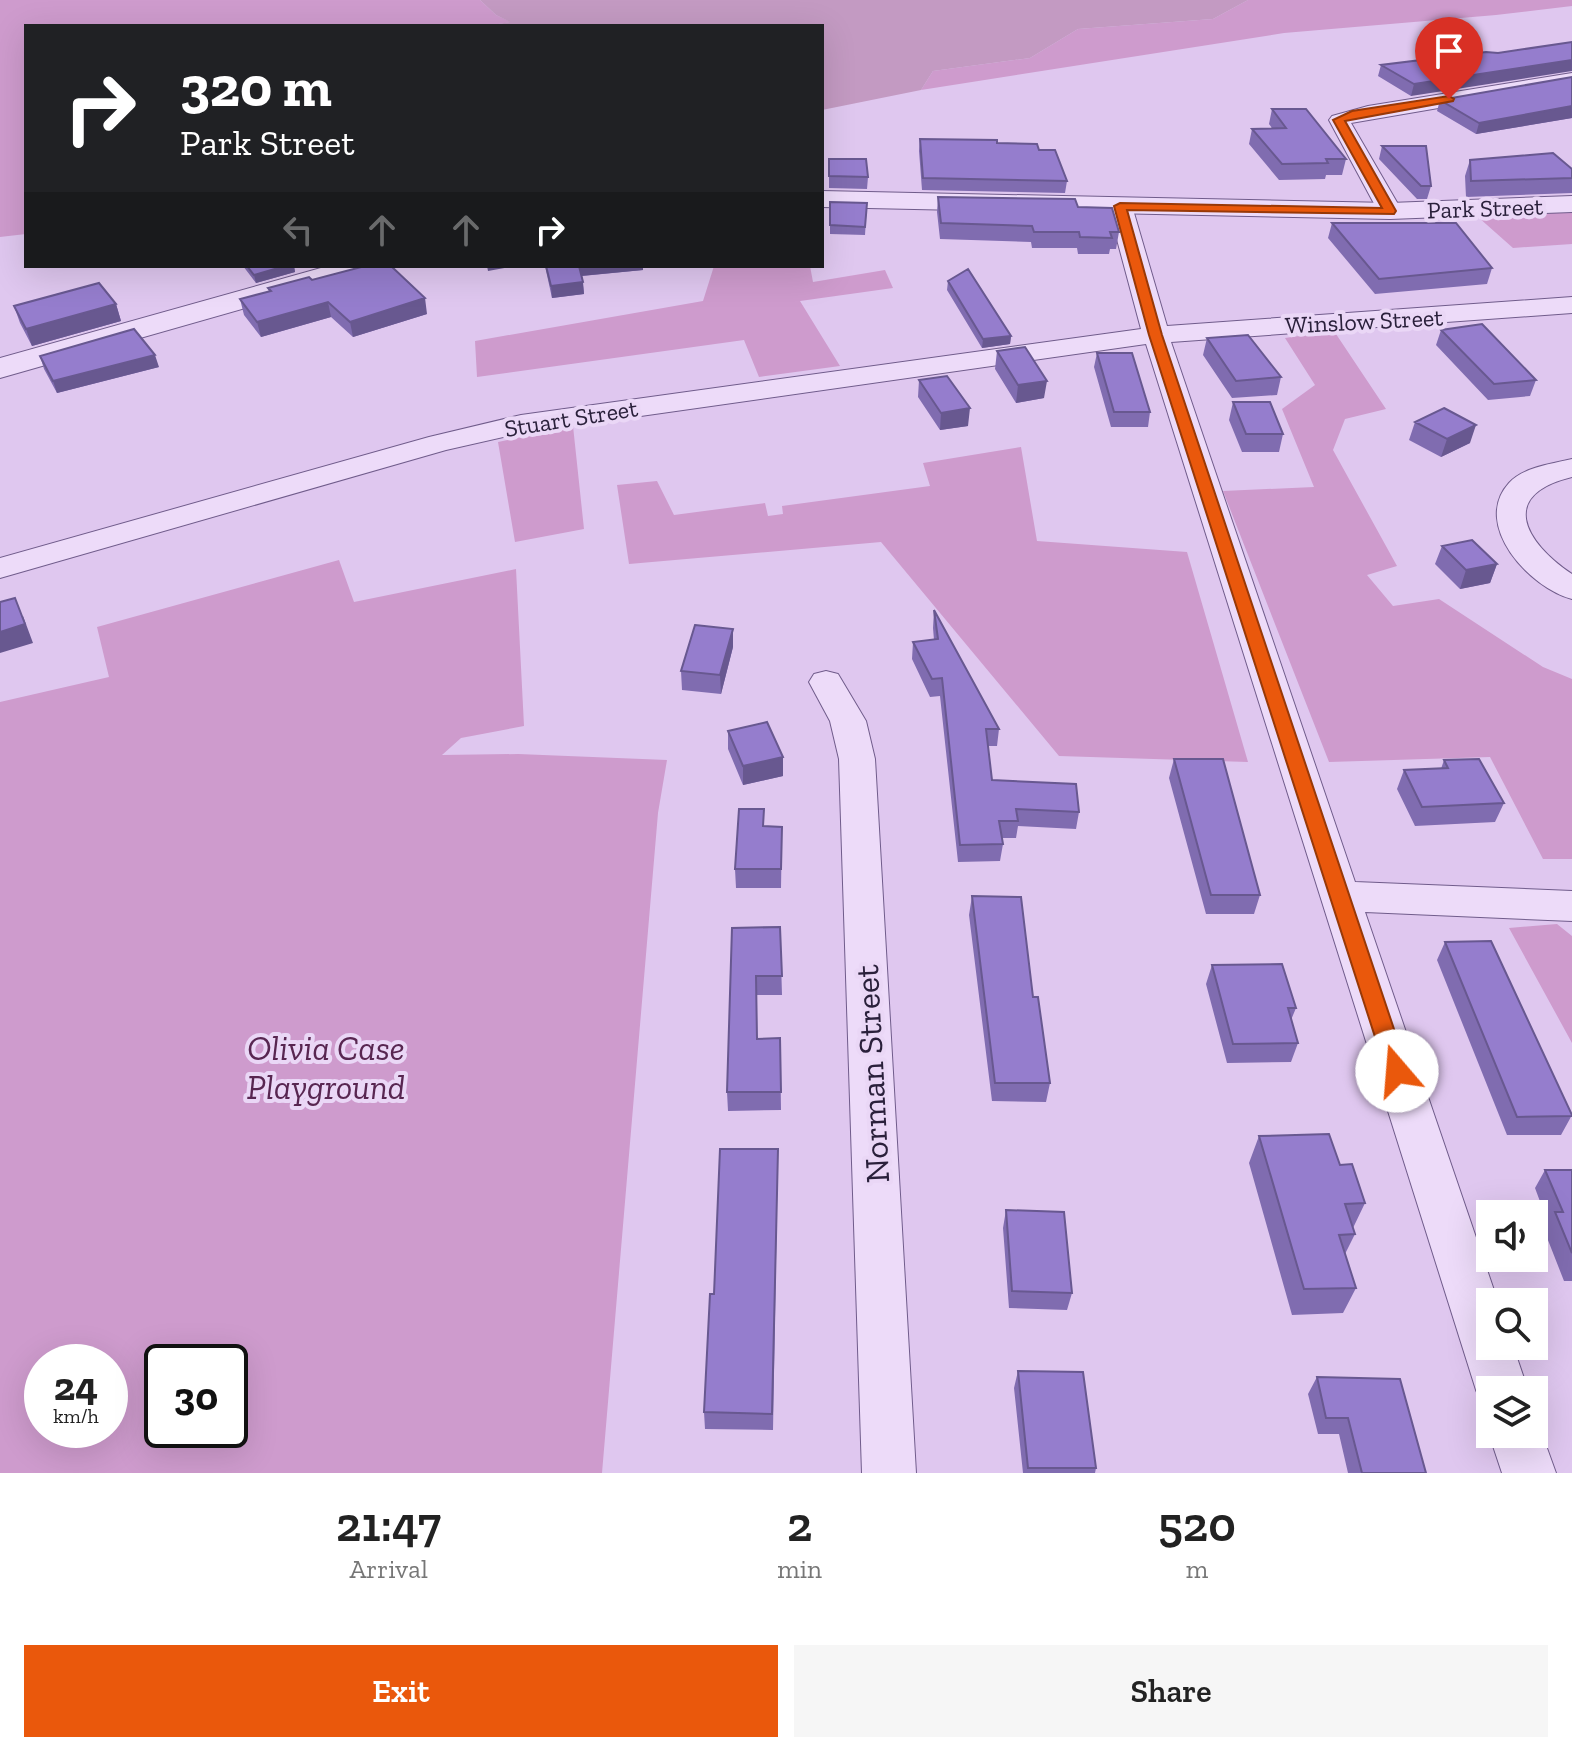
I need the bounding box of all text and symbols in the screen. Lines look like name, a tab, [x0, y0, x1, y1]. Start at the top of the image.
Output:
pin	[1415, 17, 1483, 99]
icon: arrive	[1427, 29, 1471, 73]
text: 320 m	[180, 53, 332, 120]
icon: right	[48, 56, 152, 160]
text: Park Street	[180, 121, 355, 164]
street label: Park Street	[1426, 191, 1544, 225]
icon: left	[276, 208, 320, 252]
icon: ahead	[360, 208, 404, 252]
icon: ahead	[444, 208, 488, 252]
icon: right	[528, 208, 572, 252]
street label: Winslow Street	[1284, 302, 1444, 340]
street label: Stuart Street	[502, 393, 640, 443]
street label: Norman Street	[846, 963, 898, 1184]
park label: Olivia Case Playground	[247, 1028, 405, 1108]
position arrow	[1355, 1029, 1439, 1113]
map controls	[1476, 1200, 1548, 1448]
button: sound	[1476, 1200, 1548, 1272]
button: search	[1476, 1288, 1548, 1360]
speed limit sign: 30	[144, 1344, 248, 1448]
text: 24	[54, 1362, 98, 1410]
button: layers	[1476, 1376, 1548, 1448]
text: km/h	[53, 1404, 99, 1428]
text: 21:47	[336, 1496, 441, 1553]
text: 2	[787, 1496, 812, 1553]
text: 520	[1158, 1496, 1236, 1553]
text: Arrival	[349, 1553, 428, 1585]
text: min	[777, 1553, 822, 1585]
text: m	[1186, 1553, 1208, 1585]
button: Exit	[24, 1645, 778, 1737]
button: Share	[794, 1645, 1548, 1737]

